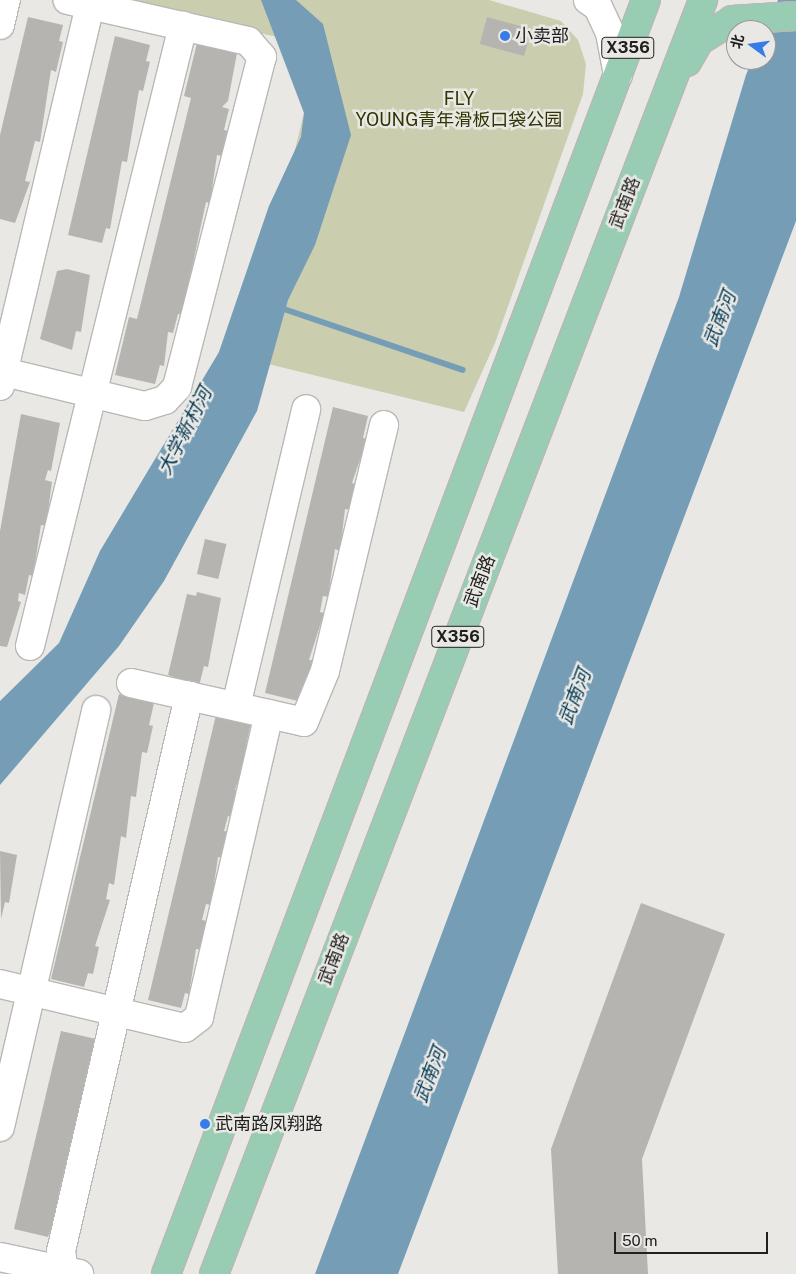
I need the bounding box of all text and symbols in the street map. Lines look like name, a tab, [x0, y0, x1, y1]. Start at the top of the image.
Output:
north arrow	[726, 20, 776, 70]
place label: 小卖部	[515, 25, 569, 47]
marker: 小卖部	[499, 30, 511, 42]
text: 北	[728, 33, 747, 50]
road number: X356	[600, 34, 656, 62]
park label: FLY YOUNG青年滑板口袋公园	[356, 89, 562, 132]
street label: 武南路	[605, 174, 645, 232]
water label: 武南河	[699, 288, 741, 350]
water label: 大学新村河	[153, 384, 217, 478]
street label: 武南路	[460, 552, 500, 610]
road number: X356	[430, 624, 486, 650]
water label: 武南河	[554, 666, 596, 728]
street label: 武南路	[314, 930, 354, 988]
water label: 武南河	[409, 1044, 451, 1106]
place label: 武南路凤翔路	[215, 1113, 323, 1135]
marker: 武南路凤翔路	[199, 1118, 211, 1130]
scale bar	[616, 1222, 770, 1254]
text: 50 m	[622, 1232, 657, 1249]

